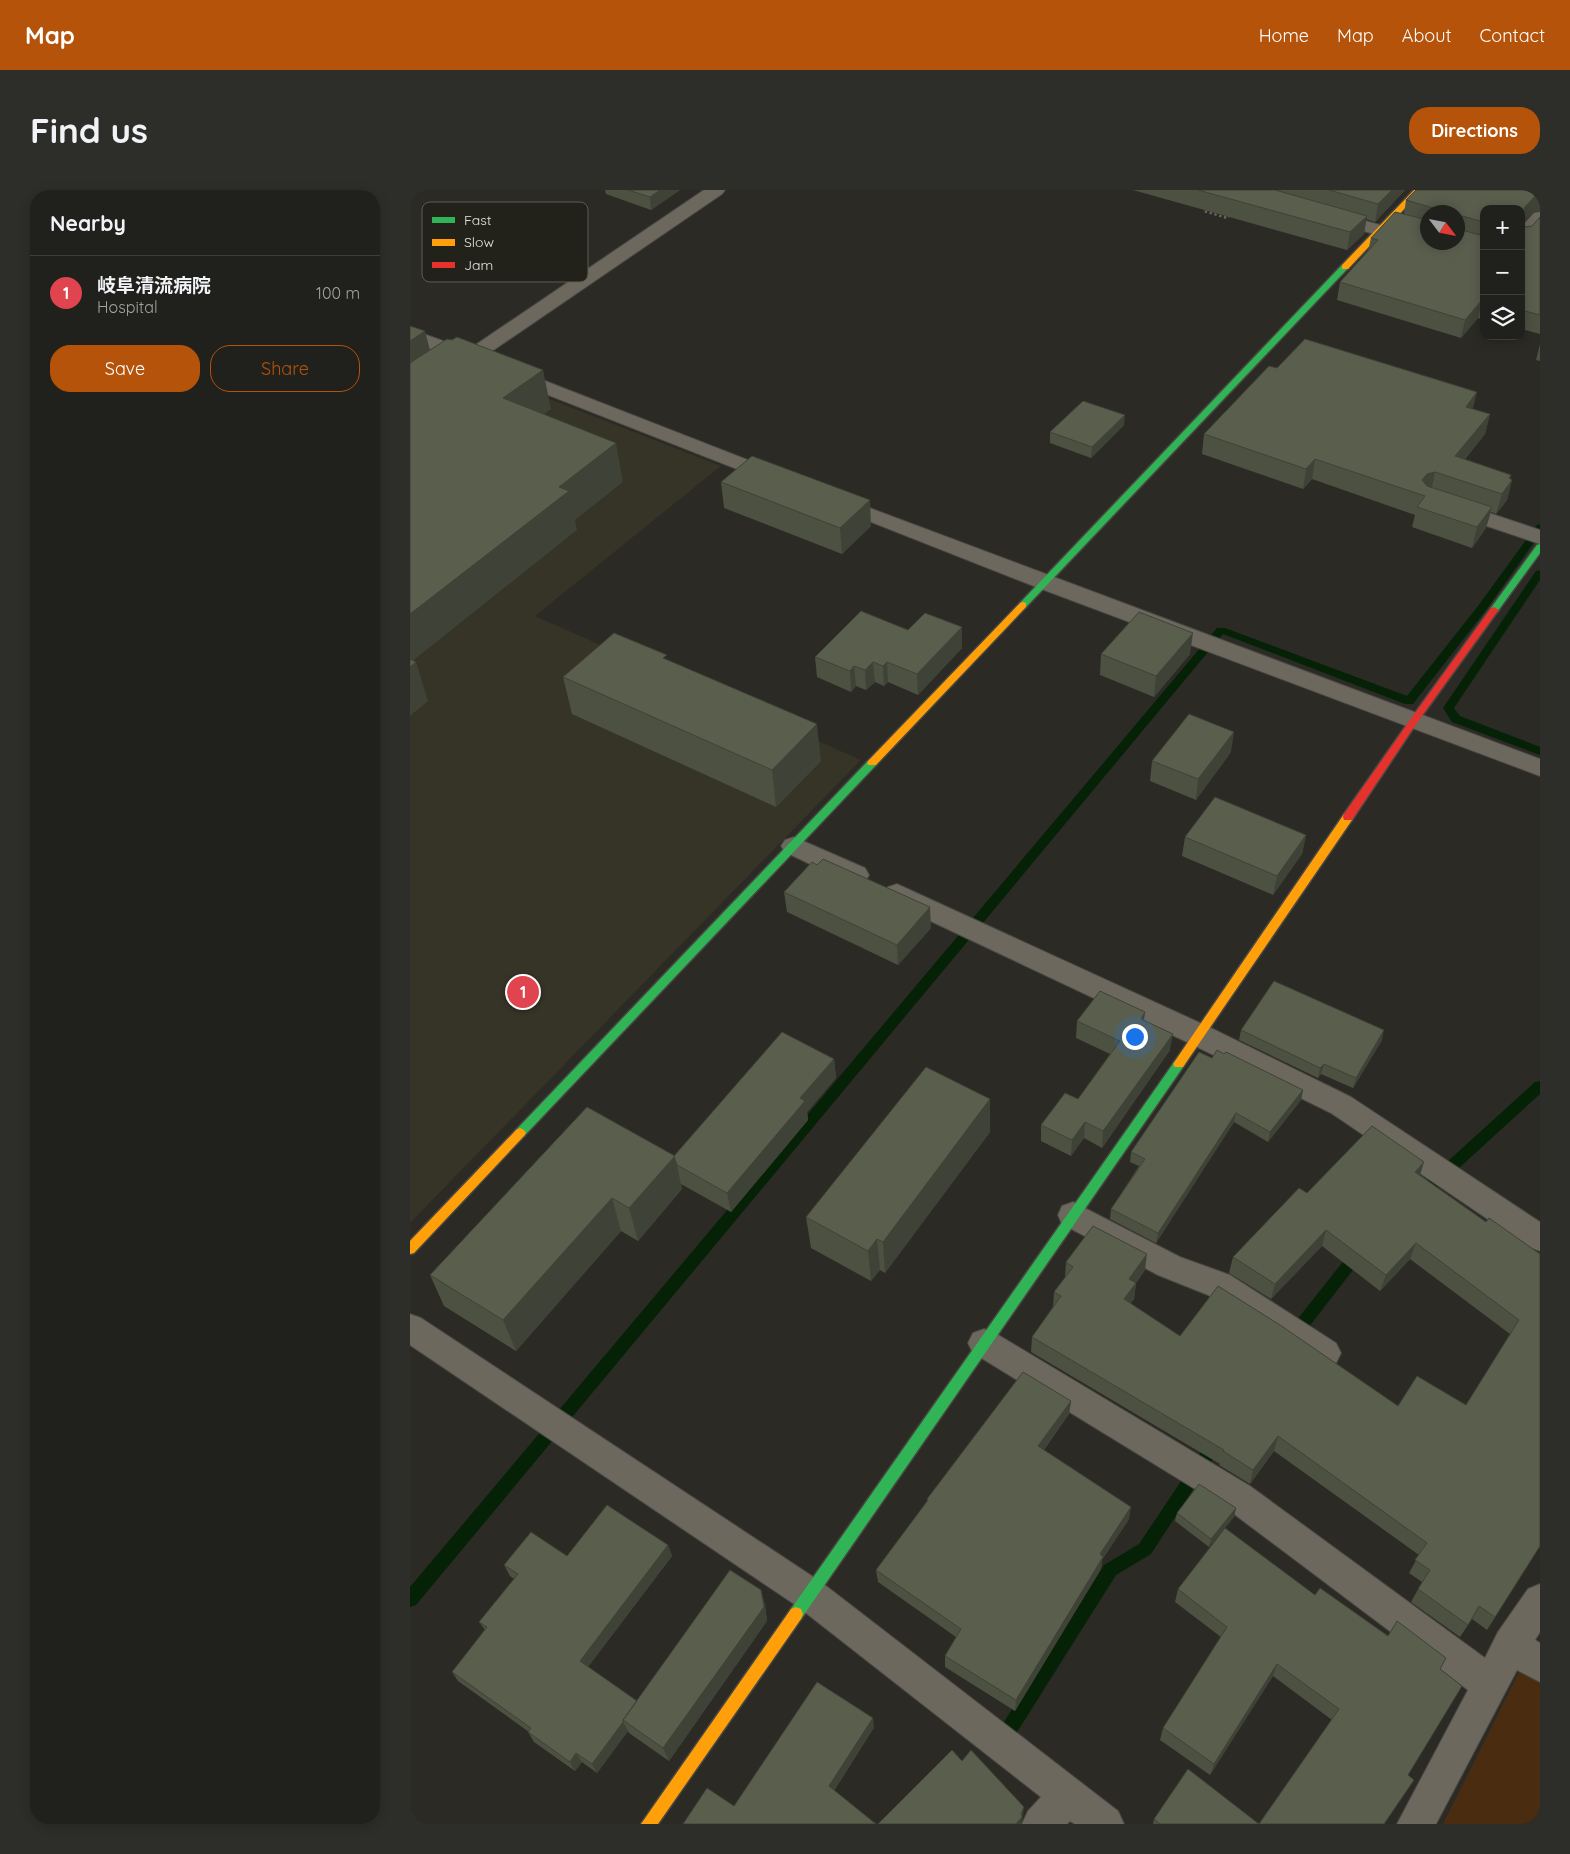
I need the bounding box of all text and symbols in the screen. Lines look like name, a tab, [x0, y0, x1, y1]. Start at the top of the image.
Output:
text: Map	[25, 20, 75, 50]
text: Home	[1259, 24, 1309, 47]
text: Map	[1337, 24, 1374, 47]
text: About	[1402, 24, 1452, 47]
text: Contact	[1480, 24, 1545, 47]
button: Directions	[1409, 107, 1540, 154]
text: Find us	[30, 108, 148, 152]
legend	[422, 202, 588, 282]
north arrow	[1420, 205, 1465, 250]
map controls	[1480, 205, 1525, 340]
button: +	[1480, 205, 1525, 250]
text: Nearby	[50, 210, 126, 236]
text: Fast	[464, 211, 492, 229]
text: Slow	[464, 233, 494, 251]
button: −	[1480, 250, 1525, 295]
text: Jam	[464, 256, 493, 274]
text: 岐阜清流病院	[97, 273, 211, 297]
text: 1	[63, 283, 69, 303]
text: 100 m	[316, 283, 360, 303]
button: layers	[1480, 295, 1525, 340]
text: Hospital	[97, 297, 158, 317]
button: Save	[50, 345, 200, 392]
button: Share	[210, 345, 360, 392]
pin: 1	[507, 973, 539, 1011]
your location	[1122, 1024, 1148, 1050]

